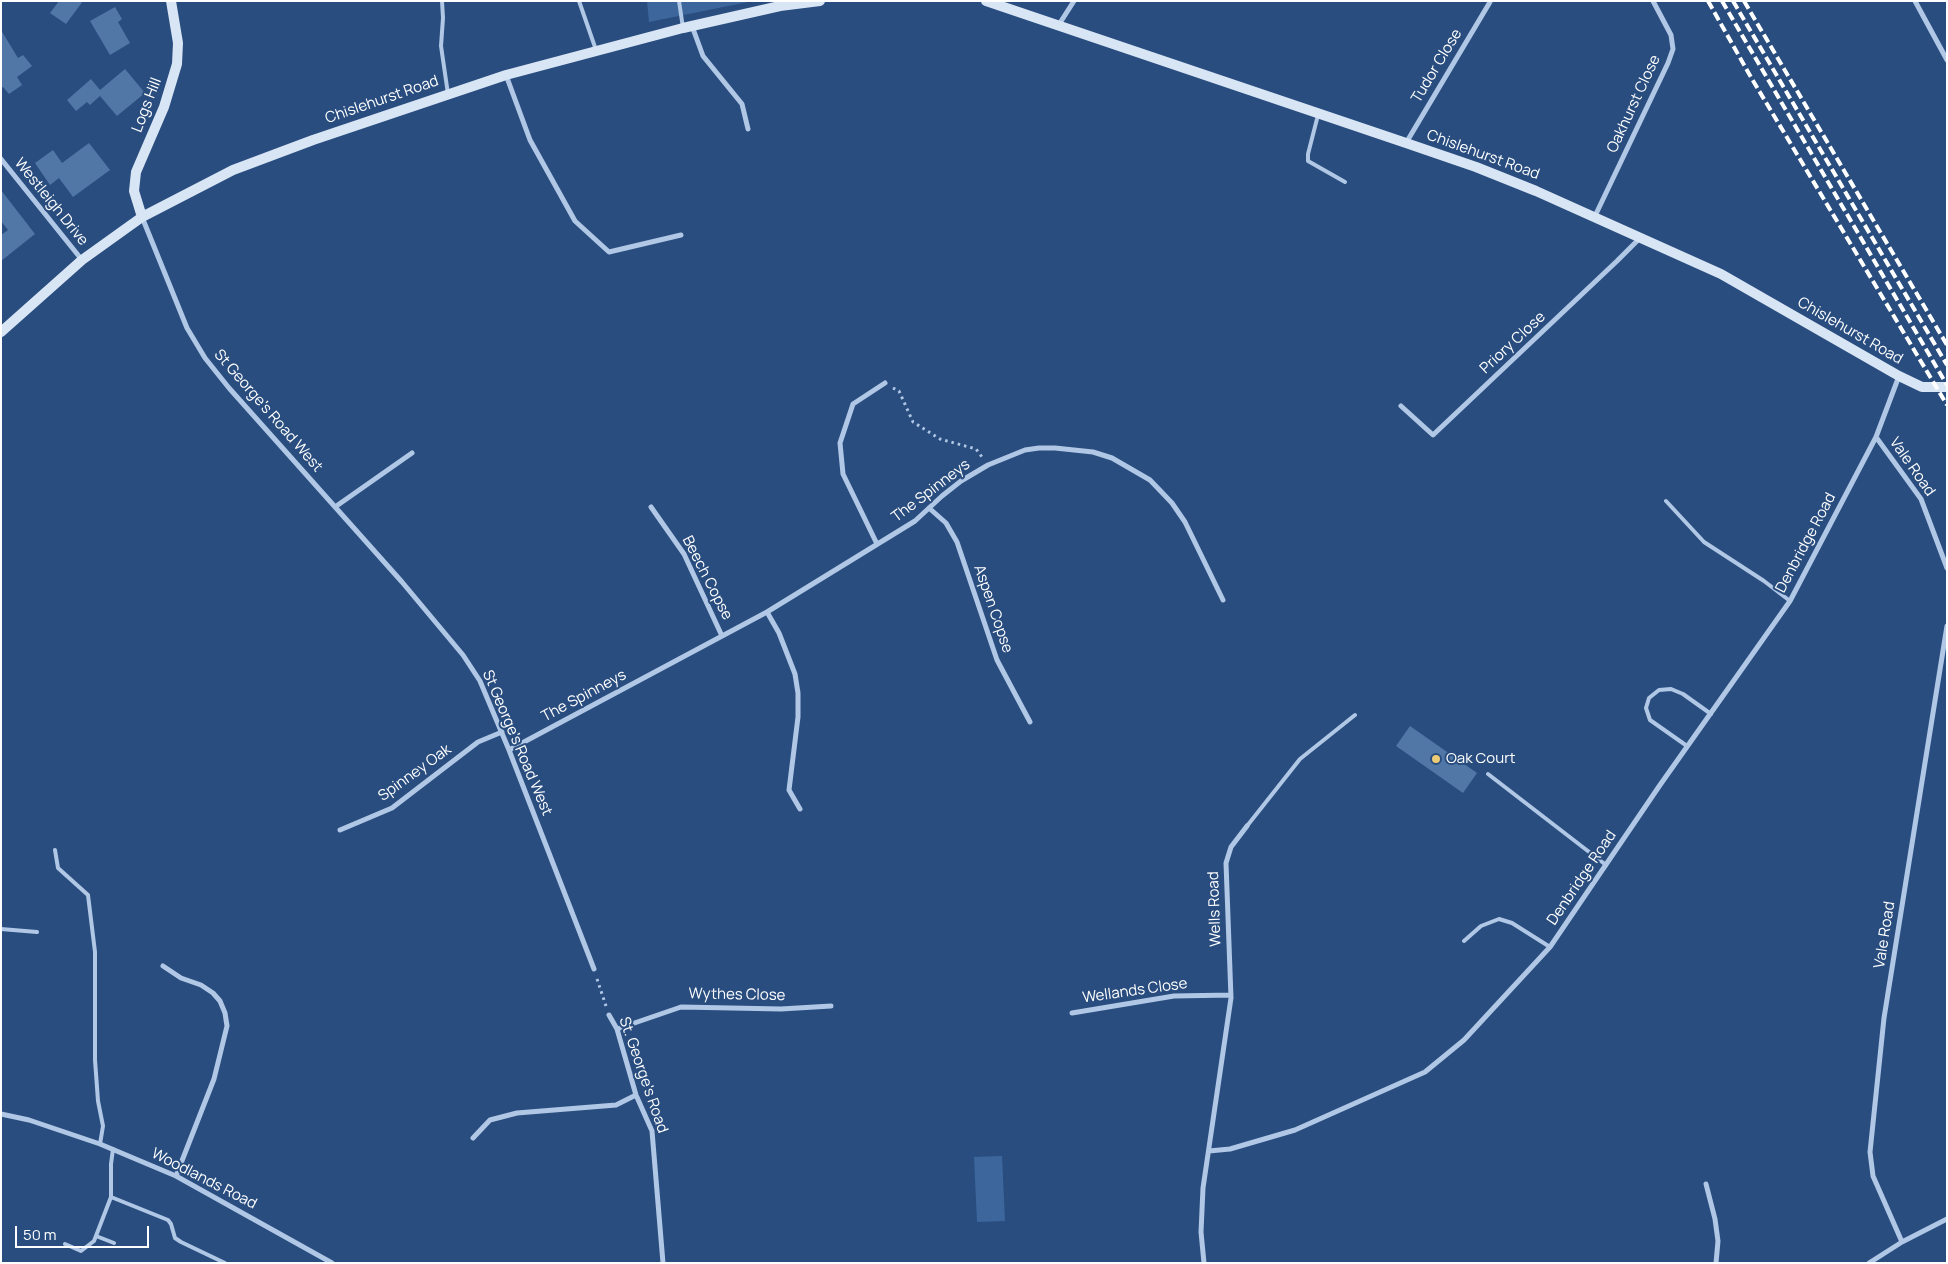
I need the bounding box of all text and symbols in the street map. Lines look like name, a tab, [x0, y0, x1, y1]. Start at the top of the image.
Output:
street label: Tudor Close	[1408, 26, 1466, 106]
street label: Oakhurst Close	[1603, 52, 1665, 156]
street label: Chislehurst Road	[323, 72, 441, 128]
street label: Logs Hill	[128, 75, 166, 135]
street label: Chislehurst Road	[1424, 126, 1542, 184]
street label: Westleigh Drive	[10, 155, 92, 249]
street label: Chislehurst Road	[1794, 294, 1906, 368]
street label: Priory Close	[1477, 308, 1549, 378]
street label: St George's Road West	[210, 346, 326, 476]
street label: Vale Road	[1885, 434, 1939, 500]
street label: The Spinneys	[888, 456, 974, 526]
street label: Denbridge Road	[1772, 490, 1840, 596]
street label: Beech Copse	[678, 533, 736, 623]
street label: Aspen Copse	[970, 563, 1016, 655]
street label: The Spinneys	[539, 666, 629, 726]
street label: St George's Road West	[478, 667, 556, 819]
street label: Spinney Oak	[375, 741, 455, 805]
place label: Oak Court	[1446, 750, 1516, 768]
marker: Oak Court	[1430, 753, 1442, 765]
street label: Denbridge Road	[1544, 827, 1620, 929]
street label: Wells Road	[1205, 871, 1225, 947]
street label: Vale Road	[1871, 900, 1899, 970]
street label: Wellands Close	[1081, 975, 1189, 1007]
street label: Wythes Close	[688, 985, 786, 1005]
street label: St. George's Road	[615, 1015, 671, 1135]
street label: Woodlands Road	[148, 1145, 260, 1213]
scale bar	[18, 1216, 151, 1248]
text: 50 m	[23, 1224, 57, 1245]

